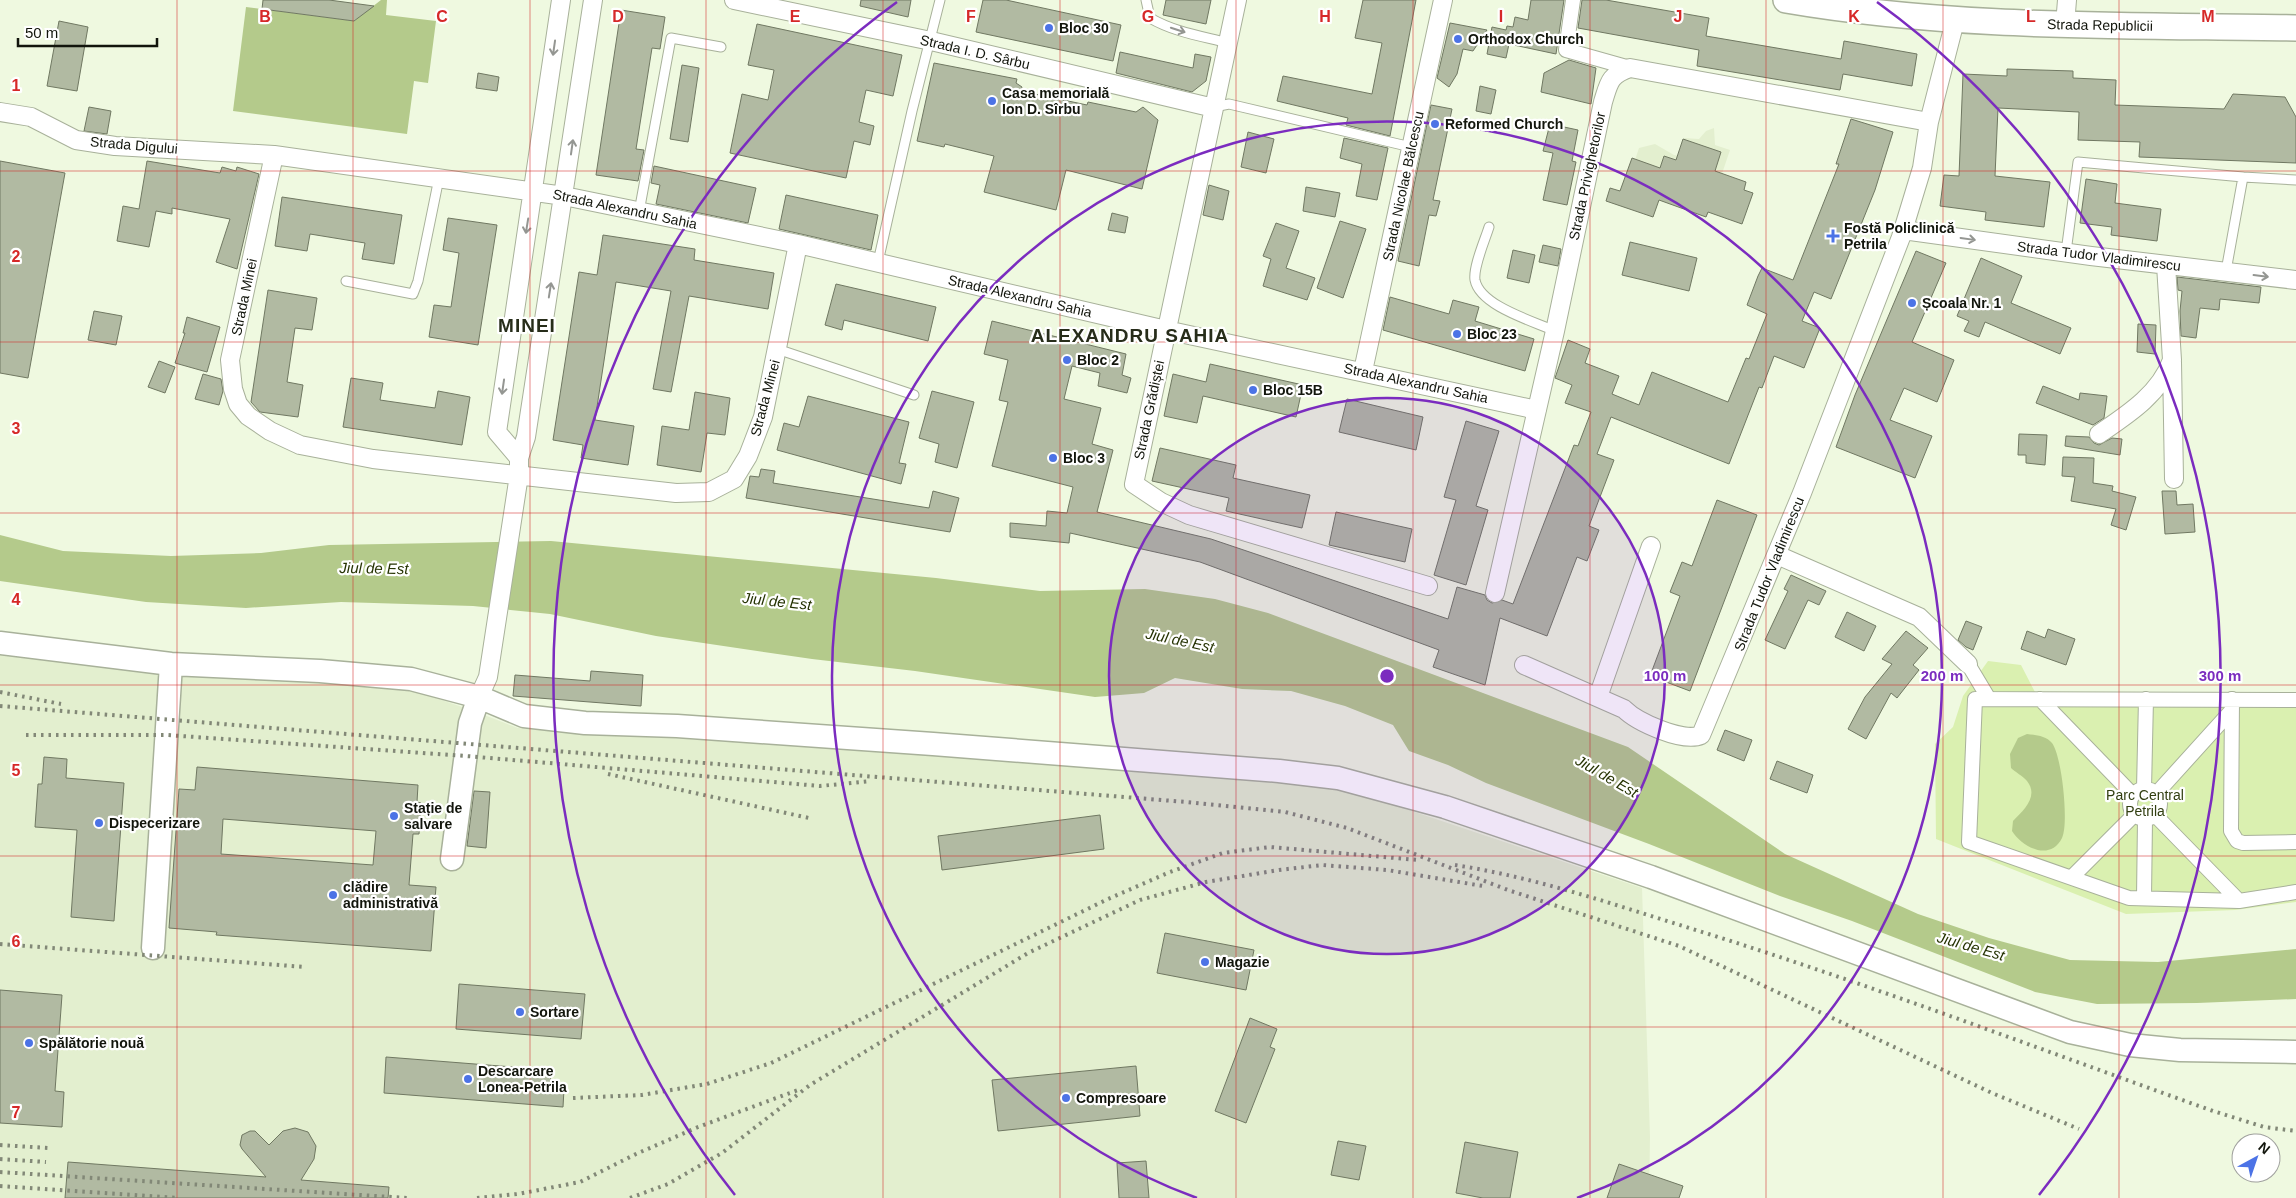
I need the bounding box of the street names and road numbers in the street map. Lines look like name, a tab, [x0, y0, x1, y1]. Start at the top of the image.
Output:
street label: Strada Republicii	[2047, 16, 2153, 34]
street label: Strada I. D. Sârbu	[919, 32, 1031, 72]
street label: Strada Nicolae Bălcescu	[1379, 110, 1427, 262]
street label: Strada Privighetorilor	[1566, 110, 1608, 242]
street label: Strada Digului	[90, 133, 178, 157]
street label: Strada Alexandru Sahia	[551, 186, 699, 232]
street label: Strada Tudor Vladimirescu	[2016, 238, 2182, 274]
street label: Strada Minei	[228, 257, 260, 337]
street label: Strada Alexandru Sahia	[947, 272, 1094, 320]
street label: Strada Minei	[747, 358, 783, 438]
street label: Strada Grădiștei	[1131, 359, 1167, 461]
street label: Strada Alexandru Sahia	[1342, 360, 1490, 406]
street label: Strada Tudor Vladimirescu	[1731, 495, 1807, 653]

